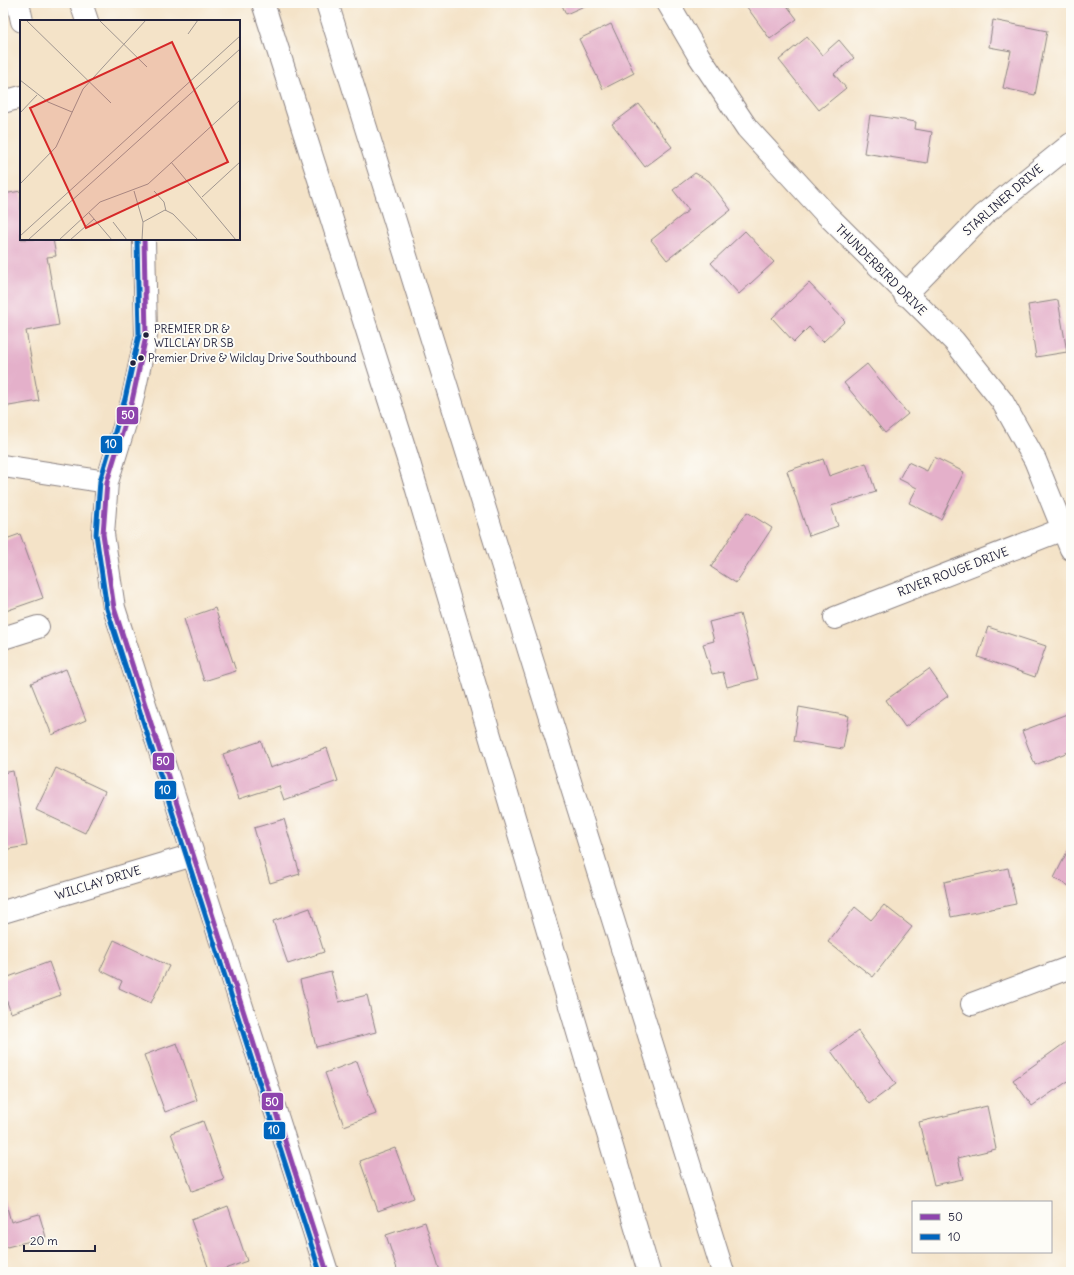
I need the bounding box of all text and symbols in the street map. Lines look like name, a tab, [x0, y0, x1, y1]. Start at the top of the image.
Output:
inset map	[20, 20, 240, 240]
street label: STARLINER DRIVE	[960, 161, 1046, 239]
street label: THUNDERBIRD DRIVE	[833, 221, 930, 318]
place label: PREMIER DR & WILCLAY DR SB	[154, 322, 234, 350]
marker: PREMIER DR & WILCLAY DR SB	[141, 330, 151, 340]
place label: Premier Drive & Wilclay Drive Southbound	[148, 351, 357, 365]
marker: Premier Drive & Wilclay Drive Southbound	[136, 353, 146, 363]
unlabelled marker	[128, 358, 138, 368]
line badge: 50	[116, 406, 139, 425]
text: 50	[121, 408, 135, 422]
line badge: 10	[100, 435, 123, 454]
text: 10	[105, 437, 117, 451]
street label: RIVER ROUGE DRIVE	[895, 543, 1010, 600]
line badge: 50	[152, 752, 175, 771]
text: 50	[156, 754, 170, 768]
line badge: 10	[154, 780, 177, 800]
text: 10	[159, 783, 171, 797]
street label: WILCLAY DRIVE	[53, 862, 143, 903]
line badge: 50	[261, 1092, 284, 1111]
text: 50	[265, 1095, 279, 1109]
line badge: 10	[263, 1121, 286, 1140]
text: 10	[268, 1123, 280, 1137]
legend	[912, 1201, 1052, 1253]
text: 50	[948, 1209, 963, 1224]
scale bar	[24, 1227, 95, 1253]
text: 10	[948, 1229, 961, 1244]
text: 20 m	[30, 1233, 58, 1248]

